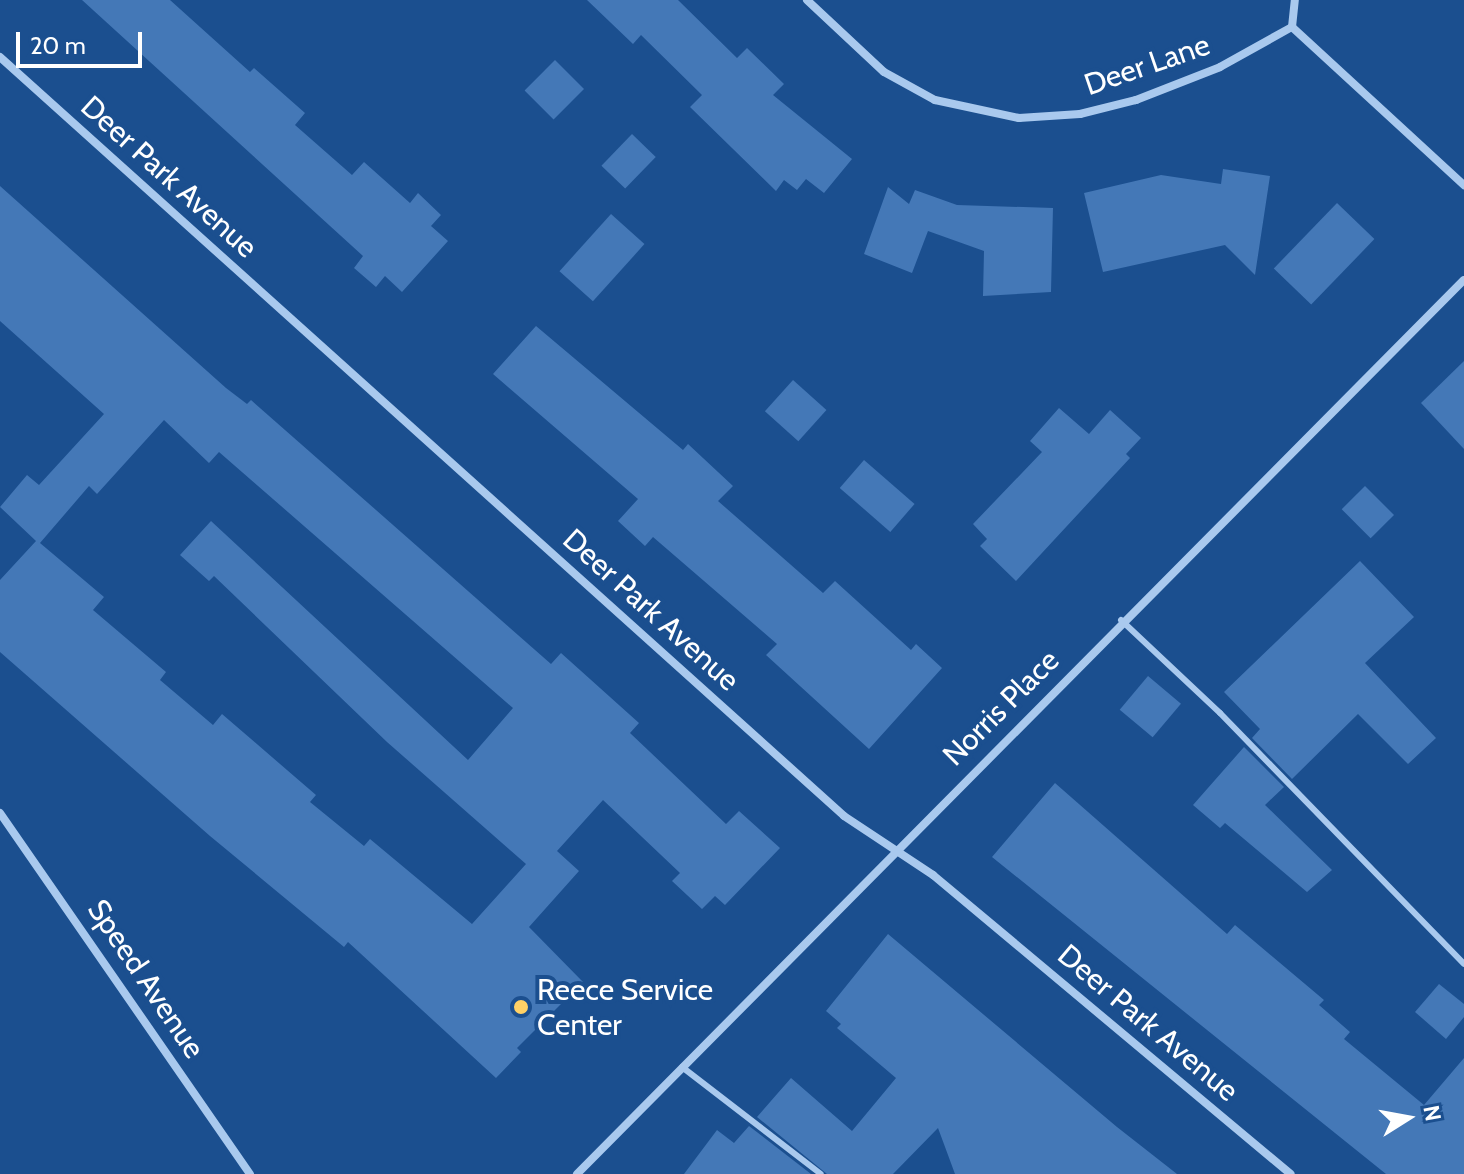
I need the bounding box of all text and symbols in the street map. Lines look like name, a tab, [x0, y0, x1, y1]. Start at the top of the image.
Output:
scale bar	[20, 16, 146, 66]
street label: Deer Lane	[1080, 27, 1214, 103]
text: 20 m	[30, 31, 86, 60]
street label: Deer Park Avenue	[74, 89, 264, 265]
street label: Deer Park Avenue	[556, 522, 746, 698]
street label: Norris Place	[936, 643, 1066, 773]
street label: Speed Avenue	[80, 893, 212, 1065]
street label: Deer Park Avenue	[1050, 937, 1246, 1109]
place label: Reece Service Center	[537, 972, 713, 1042]
marker: Reece Service Center	[512, 998, 530, 1016]
north arrow	[1368, 1078, 1448, 1158]
text: N	[1417, 1103, 1447, 1124]

